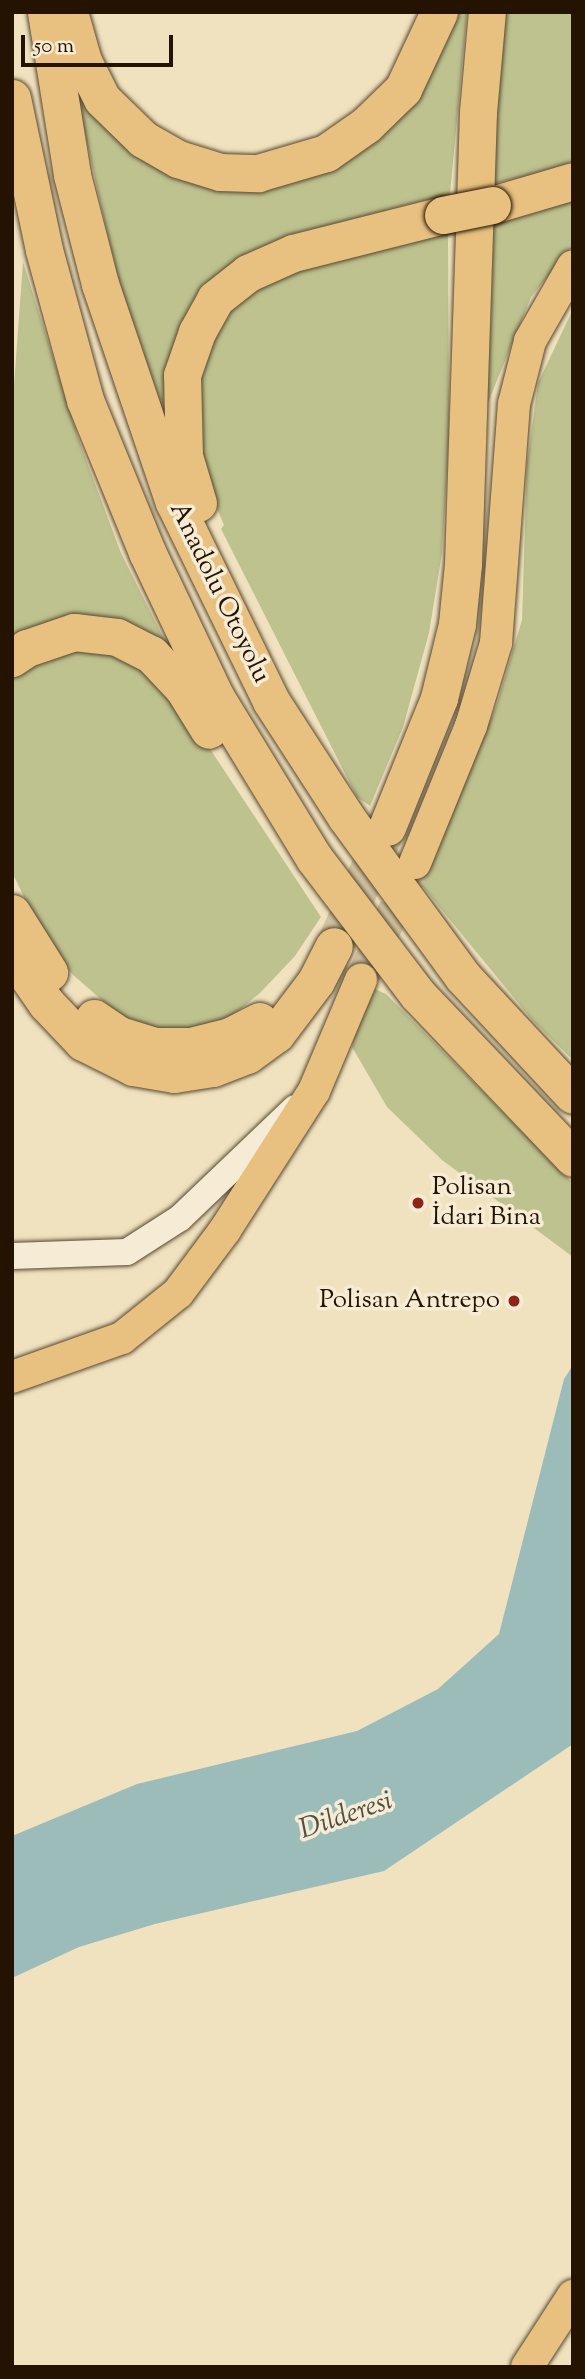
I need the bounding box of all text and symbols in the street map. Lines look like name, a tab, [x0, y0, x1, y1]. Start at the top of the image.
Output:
scale bar	[24, 21, 177, 65]
text: 50 m	[34, 32, 74, 62]
street label: Anadolu Otoyolu	[162, 498, 276, 688]
place label: Polisan İdari Bina	[432, 1172, 541, 1234]
marker: Polisan İdari Bina	[410, 1195, 426, 1211]
place label: Polisan Antrepo	[319, 1285, 500, 1317]
marker: Polisan Antrepo	[506, 1293, 522, 1309]
water label: Dilderesi	[295, 1784, 397, 1848]

